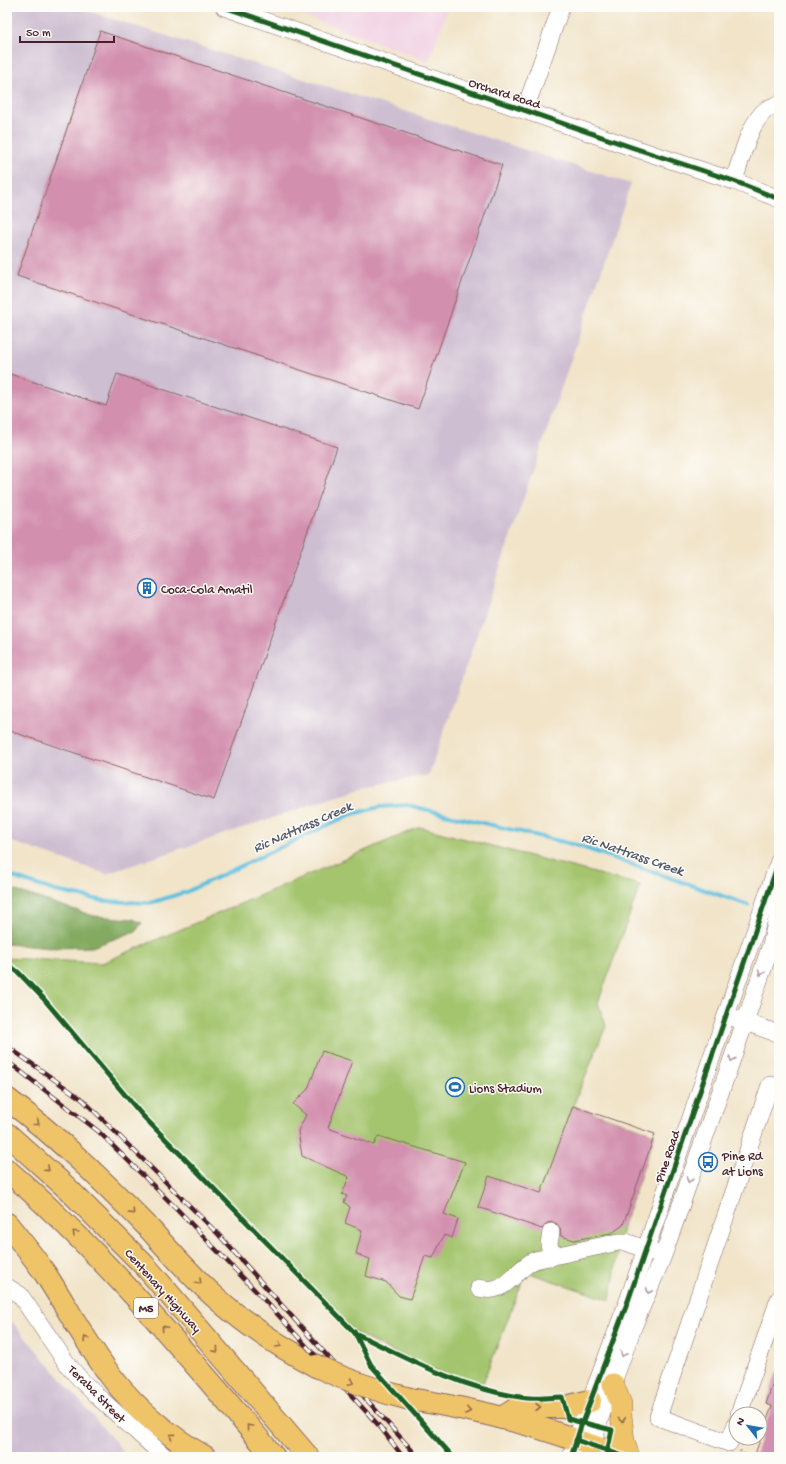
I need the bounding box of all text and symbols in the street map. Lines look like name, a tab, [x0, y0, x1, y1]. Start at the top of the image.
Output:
scale bar	[20, 18, 114, 44]
text: 50 m	[26, 27, 51, 41]
street label: Orchard Road	[466, 76, 543, 113]
building icon: Coca-Cola Amatil	[136, 577, 158, 599]
place label: Coca-Cola Amatil	[161, 583, 253, 598]
water label: Ric Nattrass Creek	[251, 798, 357, 858]
water label: Ric Nattrass Creek	[579, 830, 687, 881]
one-way arrow	[757, 970, 766, 977]
one-way arrow	[728, 1055, 736, 1062]
sports icon: Lions Stadium	[444, 1076, 466, 1098]
place label: Lions Stadium	[469, 1082, 542, 1097]
one-way arrow	[33, 1118, 40, 1125]
street label: Pine Road	[652, 1127, 685, 1186]
place label: Pine Rd at Lions	[721, 1150, 764, 1180]
bus stop icon: Pine Rd at Lions	[697, 1151, 719, 1173]
one-way arrow	[42, 1164, 49, 1171]
one-way arrow	[685, 1176, 694, 1183]
one-way arrow	[127, 1207, 135, 1215]
one-way arrow	[73, 1230, 80, 1238]
street label: Centenary Highway	[121, 1247, 204, 1337]
one-way arrow	[194, 1277, 202, 1285]
one-way arrow	[645, 1288, 653, 1295]
road number: M5	[134, 1298, 158, 1318]
one-way arrow	[162, 1326, 169, 1333]
one-way arrow	[84, 1336, 91, 1343]
one-way arrow	[275, 1341, 282, 1348]
one-way arrow	[212, 1345, 219, 1353]
one-way arrow	[619, 1351, 628, 1358]
street label: Teraba Street	[64, 1362, 129, 1428]
one-way arrow	[348, 1377, 355, 1385]
one-way arrow	[535, 1403, 541, 1411]
one-way arrow	[465, 1406, 472, 1414]
north arrow	[728, 1406, 768, 1446]
text: N	[734, 1416, 748, 1428]
one-way arrow	[617, 1417, 626, 1423]
one-way arrow	[246, 1425, 253, 1432]
one-way arrow	[169, 1433, 176, 1441]

